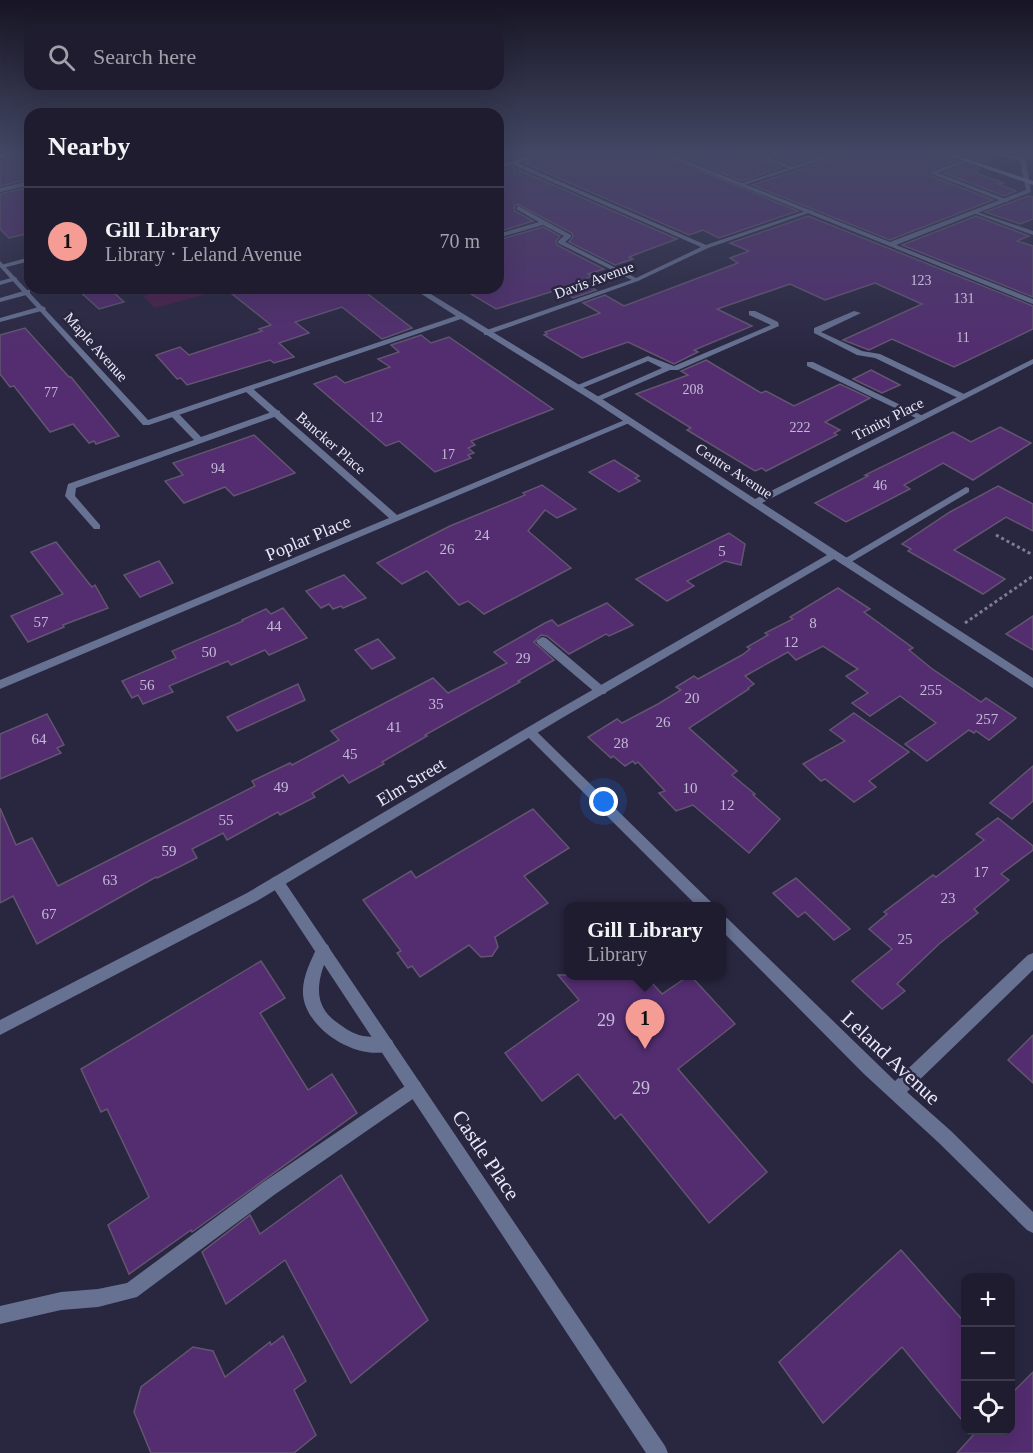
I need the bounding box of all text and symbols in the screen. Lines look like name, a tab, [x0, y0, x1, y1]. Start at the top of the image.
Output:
search box	[24, 24, 504, 90]
icon: search	[45, 41, 78, 74]
text: Search here	[93, 44, 196, 69]
text: Nearby	[48, 132, 130, 161]
text: Gill Library	[105, 217, 221, 242]
text: 1	[63, 230, 73, 252]
text: 70 m	[439, 230, 480, 252]
text: Library · Leland Avenue	[105, 243, 302, 265]
street label: Davis Avenue	[552, 258, 636, 302]
house number: 123	[911, 273, 932, 288]
house number: 131	[954, 291, 975, 306]
street label: Maple Avenue	[61, 309, 131, 385]
house number: 11	[956, 330, 970, 345]
house number: 208	[683, 382, 704, 397]
house number: 77	[44, 385, 58, 400]
street label: Trinity Place	[850, 394, 926, 444]
street label: Bancker Place	[293, 409, 369, 478]
house number: 12	[369, 410, 383, 425]
house number: 222	[790, 420, 811, 435]
street label: Centre Avenue	[693, 440, 776, 502]
house number: 17	[441, 447, 455, 462]
house number: 94	[211, 461, 225, 476]
house number: 46	[873, 478, 887, 493]
street label: Poplar Place	[262, 511, 354, 565]
house number: 24	[475, 527, 490, 543]
house number: 26	[440, 541, 455, 557]
house number: 5	[718, 543, 726, 559]
house number: 57	[34, 614, 49, 630]
house number: 8	[809, 615, 817, 631]
house number: 44	[267, 618, 282, 634]
house number: 12	[784, 634, 799, 650]
house number: 50	[202, 644, 217, 660]
house number: 29	[516, 650, 531, 666]
house number: 56	[140, 677, 155, 693]
house number: 255	[920, 682, 942, 698]
house number: 20	[685, 690, 700, 706]
house number: 35	[429, 696, 444, 712]
house number: 257	[976, 711, 999, 727]
house number: 26	[656, 714, 671, 730]
house number: 41	[387, 719, 402, 735]
house number: 64	[32, 731, 47, 747]
house number: 28	[614, 735, 629, 751]
house number: 45	[343, 746, 358, 762]
street label: Elm Street	[373, 754, 449, 810]
house number: 49	[274, 779, 289, 795]
house number: 10	[683, 780, 698, 796]
your location	[589, 787, 618, 816]
house number: 12	[720, 797, 735, 813]
house number: 55	[219, 812, 234, 828]
house number: 59	[162, 843, 177, 859]
house number: 17	[974, 864, 989, 880]
house number: 63	[103, 872, 118, 888]
house number: 23	[941, 890, 956, 906]
popup	[564, 902, 726, 980]
house number: 67	[42, 906, 57, 922]
text: Gill Library	[587, 917, 703, 942]
house number: 25	[898, 931, 913, 947]
text: Library	[587, 943, 647, 965]
pin: 1	[626, 1000, 664, 1049]
street label: Leland Avenue	[837, 1006, 945, 1110]
house number: 29	[597, 1010, 615, 1030]
house number: 29	[632, 1078, 650, 1098]
street label: Castle Place	[447, 1106, 525, 1204]
map controls	[961, 1273, 1015, 1435]
button: +	[961, 1273, 1015, 1327]
button: −	[961, 1327, 1015, 1381]
button: locate	[961, 1381, 1015, 1435]

